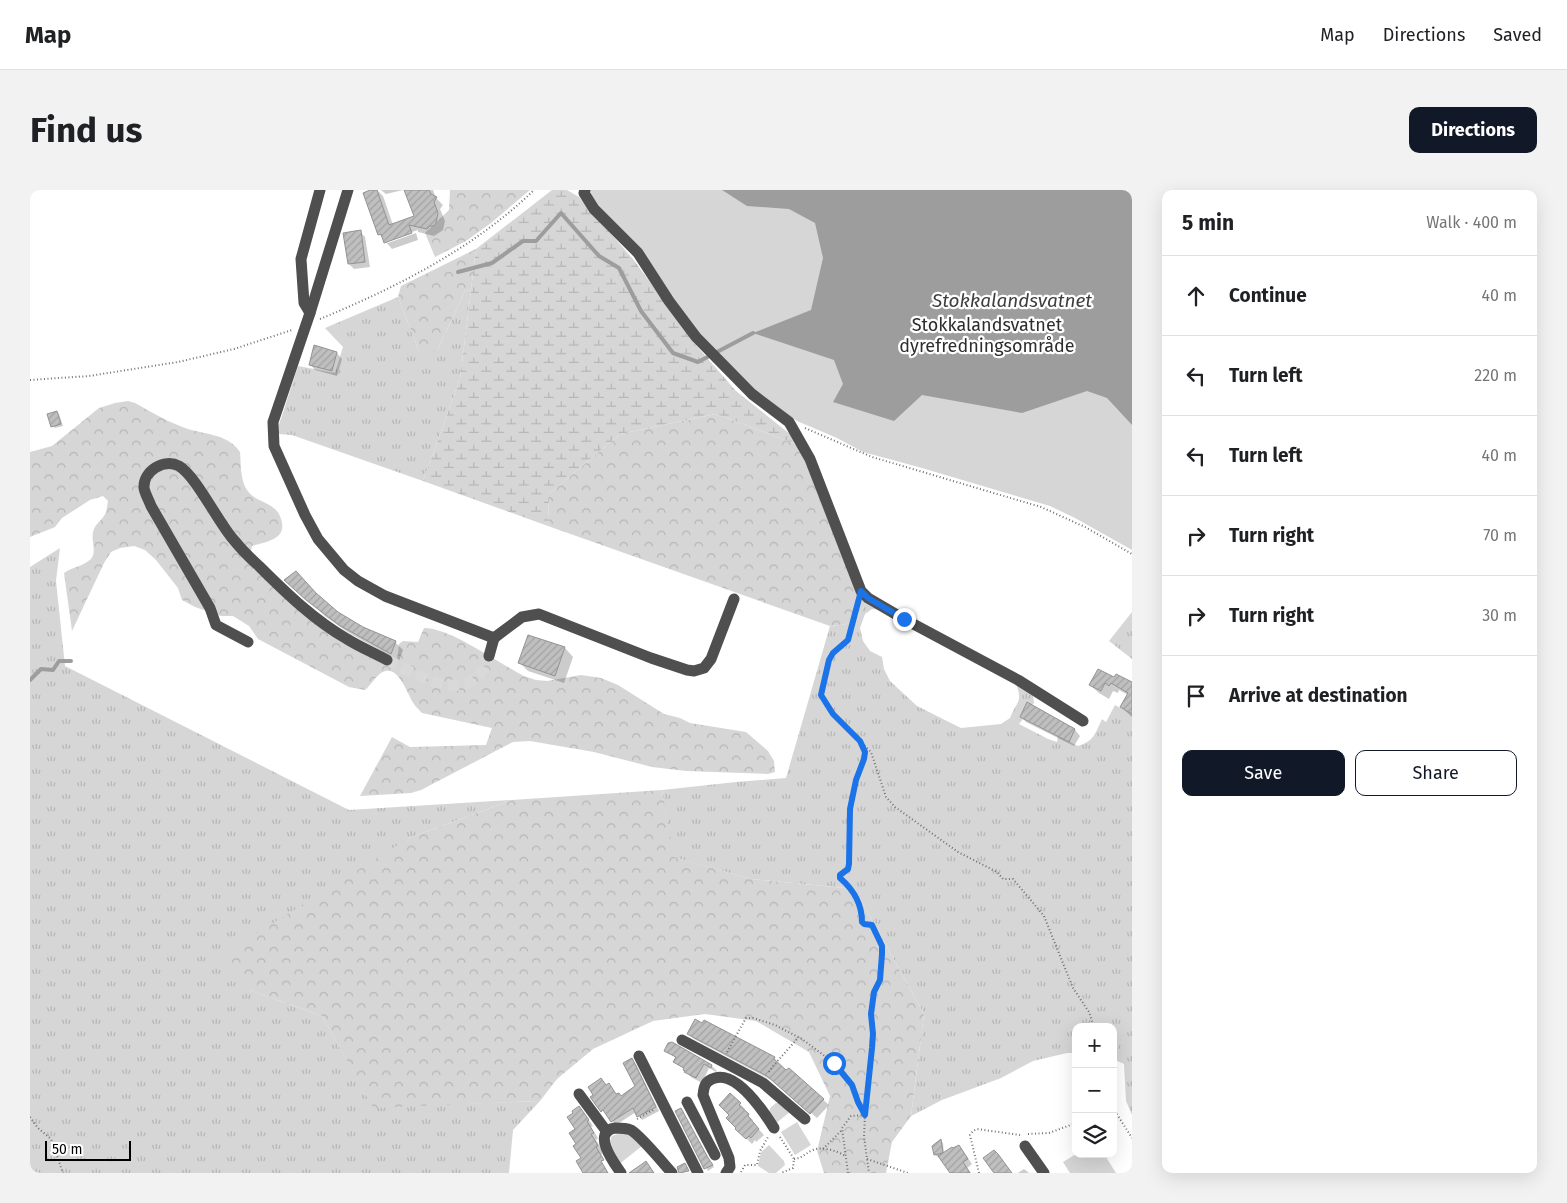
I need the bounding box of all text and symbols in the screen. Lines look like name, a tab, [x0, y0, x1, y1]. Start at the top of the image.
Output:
text: Map	[25, 21, 71, 49]
text: Map	[1320, 24, 1355, 46]
text: Directions	[1383, 24, 1465, 46]
text: Saved	[1493, 24, 1542, 46]
button: Directions	[1409, 107, 1537, 153]
text: Find us	[30, 109, 142, 151]
text: 5 min	[1182, 210, 1234, 236]
text: Walk · 400 m	[1426, 213, 1517, 232]
icon: ahead	[1182, 282, 1210, 310]
text: Continue	[1229, 284, 1307, 307]
text: 40 m	[1482, 286, 1517, 305]
water label: Stokkalandsvatnet	[931, 289, 1092, 312]
park label: Stokkalandsvatnet dyrefredningsområde	[899, 314, 1075, 357]
icon: left	[1182, 362, 1210, 390]
text: Turn left	[1229, 364, 1303, 387]
text: 220 m	[1474, 366, 1517, 385]
icon: left	[1182, 442, 1210, 470]
text: Turn left	[1229, 444, 1303, 467]
text: 40 m	[1482, 446, 1517, 465]
icon: right	[1182, 522, 1210, 550]
text: Turn right	[1229, 524, 1314, 547]
text: 70 m	[1483, 526, 1517, 545]
icon: right	[1182, 602, 1210, 630]
text: Turn right	[1229, 604, 1314, 627]
text: 30 m	[1482, 606, 1517, 625]
route end	[893, 608, 916, 631]
icon: arrive	[1182, 682, 1210, 710]
text: Arrive at destination	[1229, 684, 1408, 707]
button: Save	[1182, 750, 1345, 796]
button: Share	[1355, 750, 1517, 796]
map controls	[1072, 1023, 1117, 1158]
button: +	[1072, 1023, 1117, 1068]
route start	[823, 1052, 846, 1075]
button: −	[1072, 1068, 1117, 1113]
button: layers	[1072, 1113, 1117, 1158]
scale bar	[45, 1138, 131, 1161]
text: 50 m	[52, 1141, 83, 1158]

